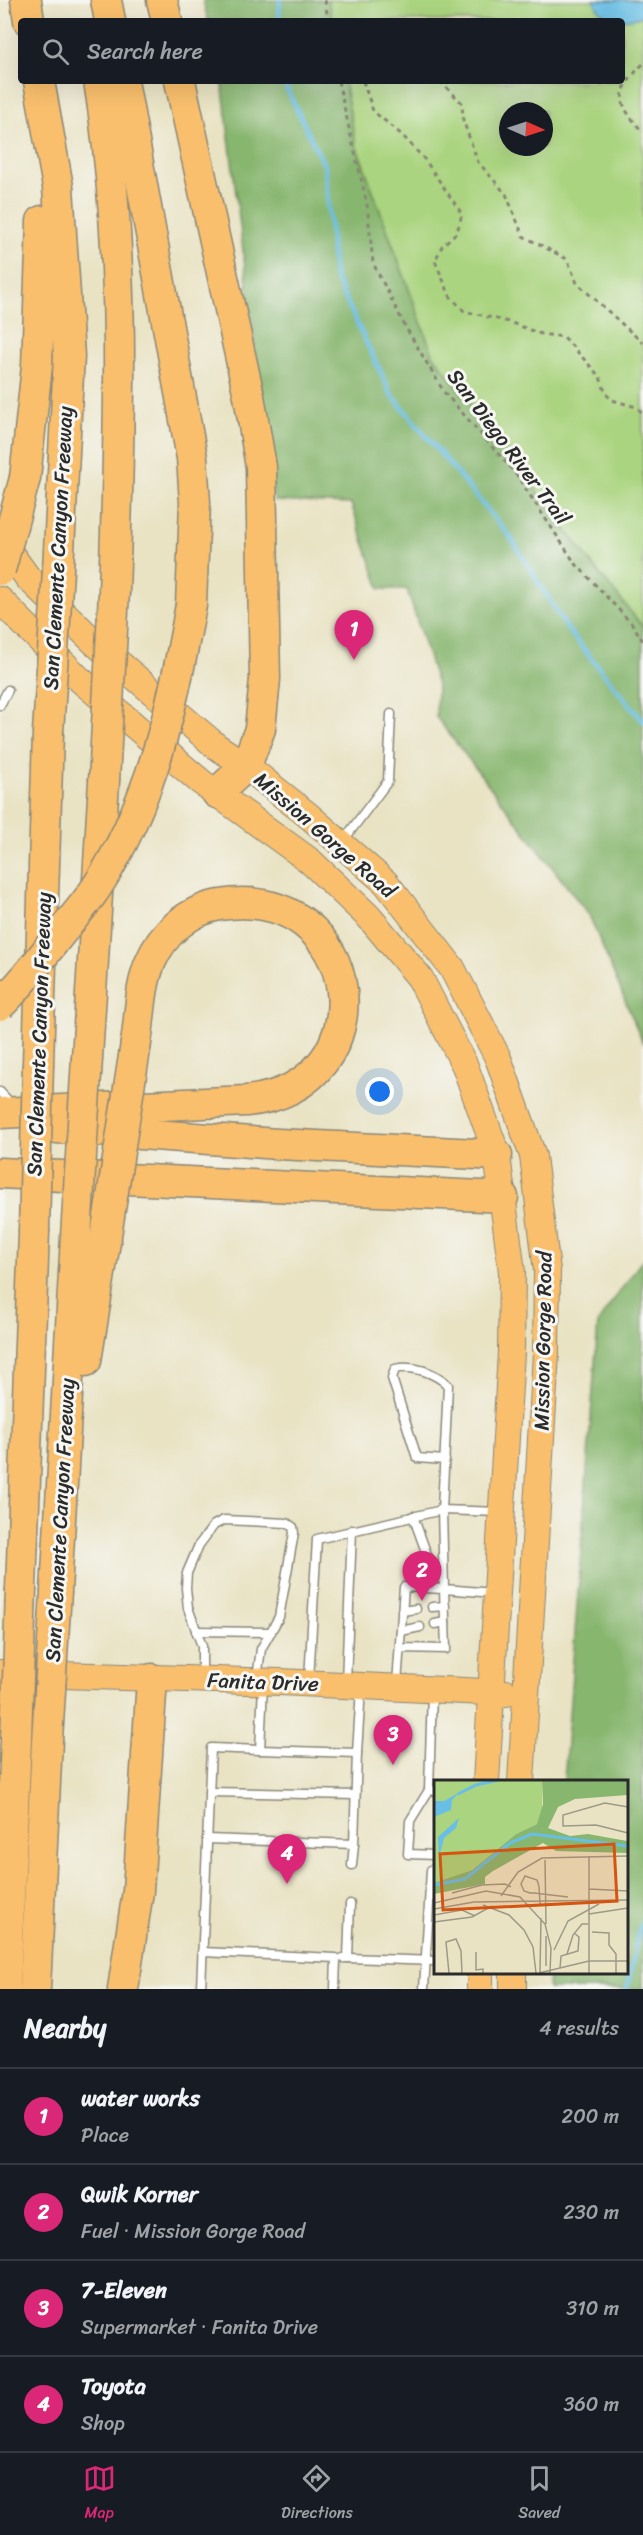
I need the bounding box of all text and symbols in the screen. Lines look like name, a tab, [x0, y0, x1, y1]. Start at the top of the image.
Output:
search box	[18, 18, 625, 84]
text: Search here	[87, 32, 203, 71]
icon: search	[39, 35, 72, 68]
north arrow	[499, 102, 553, 156]
street label: San Diego River Trail	[437, 360, 582, 535]
street label: San Clemente Canyon Freeway	[32, 405, 84, 691]
pin: 1	[334, 610, 374, 660]
street label: Mission Gorge Road	[245, 762, 407, 909]
street label: San Clemente Canyon Freeway	[15, 891, 63, 1177]
your location	[365, 1077, 394, 1106]
street label: Mission Gorge Road	[522, 1249, 564, 1431]
street label: San Clemente Canyon Freeway	[34, 1377, 86, 1663]
pin: 2	[402, 1552, 442, 1601]
street label: Fanita Drive	[206, 1661, 320, 1703]
pin: 3	[374, 1716, 412, 1765]
inset map	[434, 1780, 628, 1974]
pin: 4	[268, 1834, 306, 1884]
text: Nearby	[24, 2005, 106, 2051]
text: 4 results	[539, 2011, 619, 2046]
text: water works	[81, 2079, 200, 2118]
text: 1	[39, 2099, 48, 2134]
text: 200 m	[562, 2099, 619, 2134]
text: Place	[81, 2118, 129, 2153]
text: Qwik Korner	[81, 2175, 198, 2214]
text: 2	[38, 2195, 49, 2230]
text: 230 m	[563, 2195, 619, 2230]
text: Fuel · Mission Gorge Road	[81, 2214, 305, 2249]
text: 7-Eleven	[81, 2271, 167, 2310]
text: 3	[38, 2291, 49, 2326]
text: 310 m	[566, 2291, 619, 2326]
text: Supermarket · Fanita Drive	[81, 2310, 318, 2345]
text: Toyota	[81, 2367, 146, 2406]
text: 4	[37, 2387, 50, 2422]
text: 360 m	[563, 2387, 619, 2422]
text: Shop	[81, 2406, 125, 2441]
tab: Map	[83, 2462, 116, 2527]
tab: Directions	[281, 2462, 353, 2527]
tab: Saved	[518, 2462, 560, 2527]

